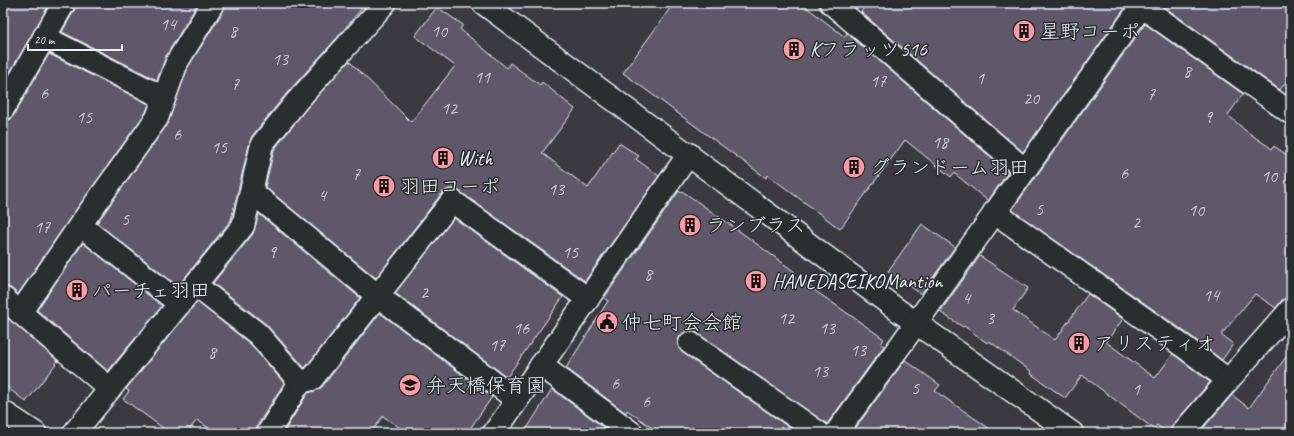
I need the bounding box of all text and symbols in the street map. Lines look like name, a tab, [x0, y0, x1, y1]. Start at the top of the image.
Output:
house number: 14	[160, 13, 178, 35]
building icon: 星野コーポ	[1011, 18, 1037, 44]
place label: 星野コーポ	[1040, 19, 1140, 44]
house number: 8	[229, 20, 239, 42]
house number: 10	[431, 20, 449, 42]
scale bar	[28, 26, 122, 52]
text: 20 m	[34, 32, 56, 48]
building icon: Kフラッツ516	[781, 36, 807, 62]
place label: Kフラッツ516	[810, 37, 928, 62]
house number: 13	[272, 48, 290, 70]
house number: 8	[1183, 60, 1193, 82]
house number: 11	[474, 66, 491, 88]
house number: 1	[976, 67, 985, 89]
house number: 17	[870, 70, 887, 92]
house number: 7	[231, 73, 240, 95]
house number: 6	[40, 82, 49, 104]
house number: 7	[1147, 83, 1156, 105]
house number: 20	[1023, 87, 1041, 109]
house number: 12	[441, 97, 459, 119]
house number: 15	[76, 106, 93, 128]
house number: 9	[1204, 106, 1214, 128]
house number: 6	[173, 123, 182, 145]
house number: 18	[932, 131, 950, 153]
house number: 15	[211, 136, 228, 158]
building icon: With	[430, 145, 456, 171]
place label: With	[458, 146, 493, 171]
building icon: グランドーム羽田	[841, 154, 867, 180]
place label: グランドーム羽田	[870, 155, 1029, 180]
house number: 6	[1120, 162, 1129, 184]
house number: 7	[352, 163, 361, 185]
house number: 10	[1261, 165, 1279, 187]
building icon: 羽田コーポ	[371, 173, 397, 199]
place label: 羽田コーポ	[400, 174, 500, 199]
house number: 13	[548, 178, 566, 200]
house number: 4	[318, 184, 328, 206]
house number: 5	[1035, 198, 1044, 220]
house number: 10	[1188, 199, 1206, 221]
house number: 5	[121, 208, 130, 230]
house number: 2	[1132, 211, 1142, 233]
building icon: ランブラス	[677, 212, 703, 238]
place label: ランブラス	[706, 213, 805, 238]
house number: 17	[34, 216, 51, 238]
house number: 9	[268, 241, 278, 263]
house number: 15	[562, 241, 579, 263]
house number: 8	[644, 263, 654, 285]
building icon: HANEDASEIKOMantion	[743, 268, 769, 294]
place label: HANEDASEIKOMantion	[772, 269, 943, 294]
building icon: パーチェ羽田	[64, 277, 90, 303]
place label: パーチェ羽田	[92, 278, 210, 303]
house number: 2	[420, 281, 430, 303]
house number: 14	[1203, 284, 1221, 306]
house number: 4	[962, 287, 972, 309]
house number: 12	[778, 307, 796, 329]
house number: 3	[986, 307, 996, 329]
public building icon: 仲七町会会館	[594, 309, 620, 335]
place label: 仲七町会会館	[622, 310, 742, 335]
house number: 16	[513, 317, 530, 339]
house number: 13	[819, 317, 837, 339]
building icon: アリスティオ	[1066, 330, 1092, 356]
place label: アリスティオ	[1094, 331, 1215, 356]
house number: 17	[489, 334, 506, 356]
house number: 13	[850, 339, 868, 361]
house number: 8	[208, 341, 218, 363]
house number: 13	[812, 360, 830, 382]
school or university icon: 弁天橋保育園	[397, 372, 423, 398]
house number: 6	[611, 372, 620, 394]
place label: 弁天橋保育園	[426, 373, 546, 398]
house number: 5	[911, 377, 920, 399]
house number: 1	[1132, 378, 1141, 400]
house number: 6	[642, 390, 651, 412]

